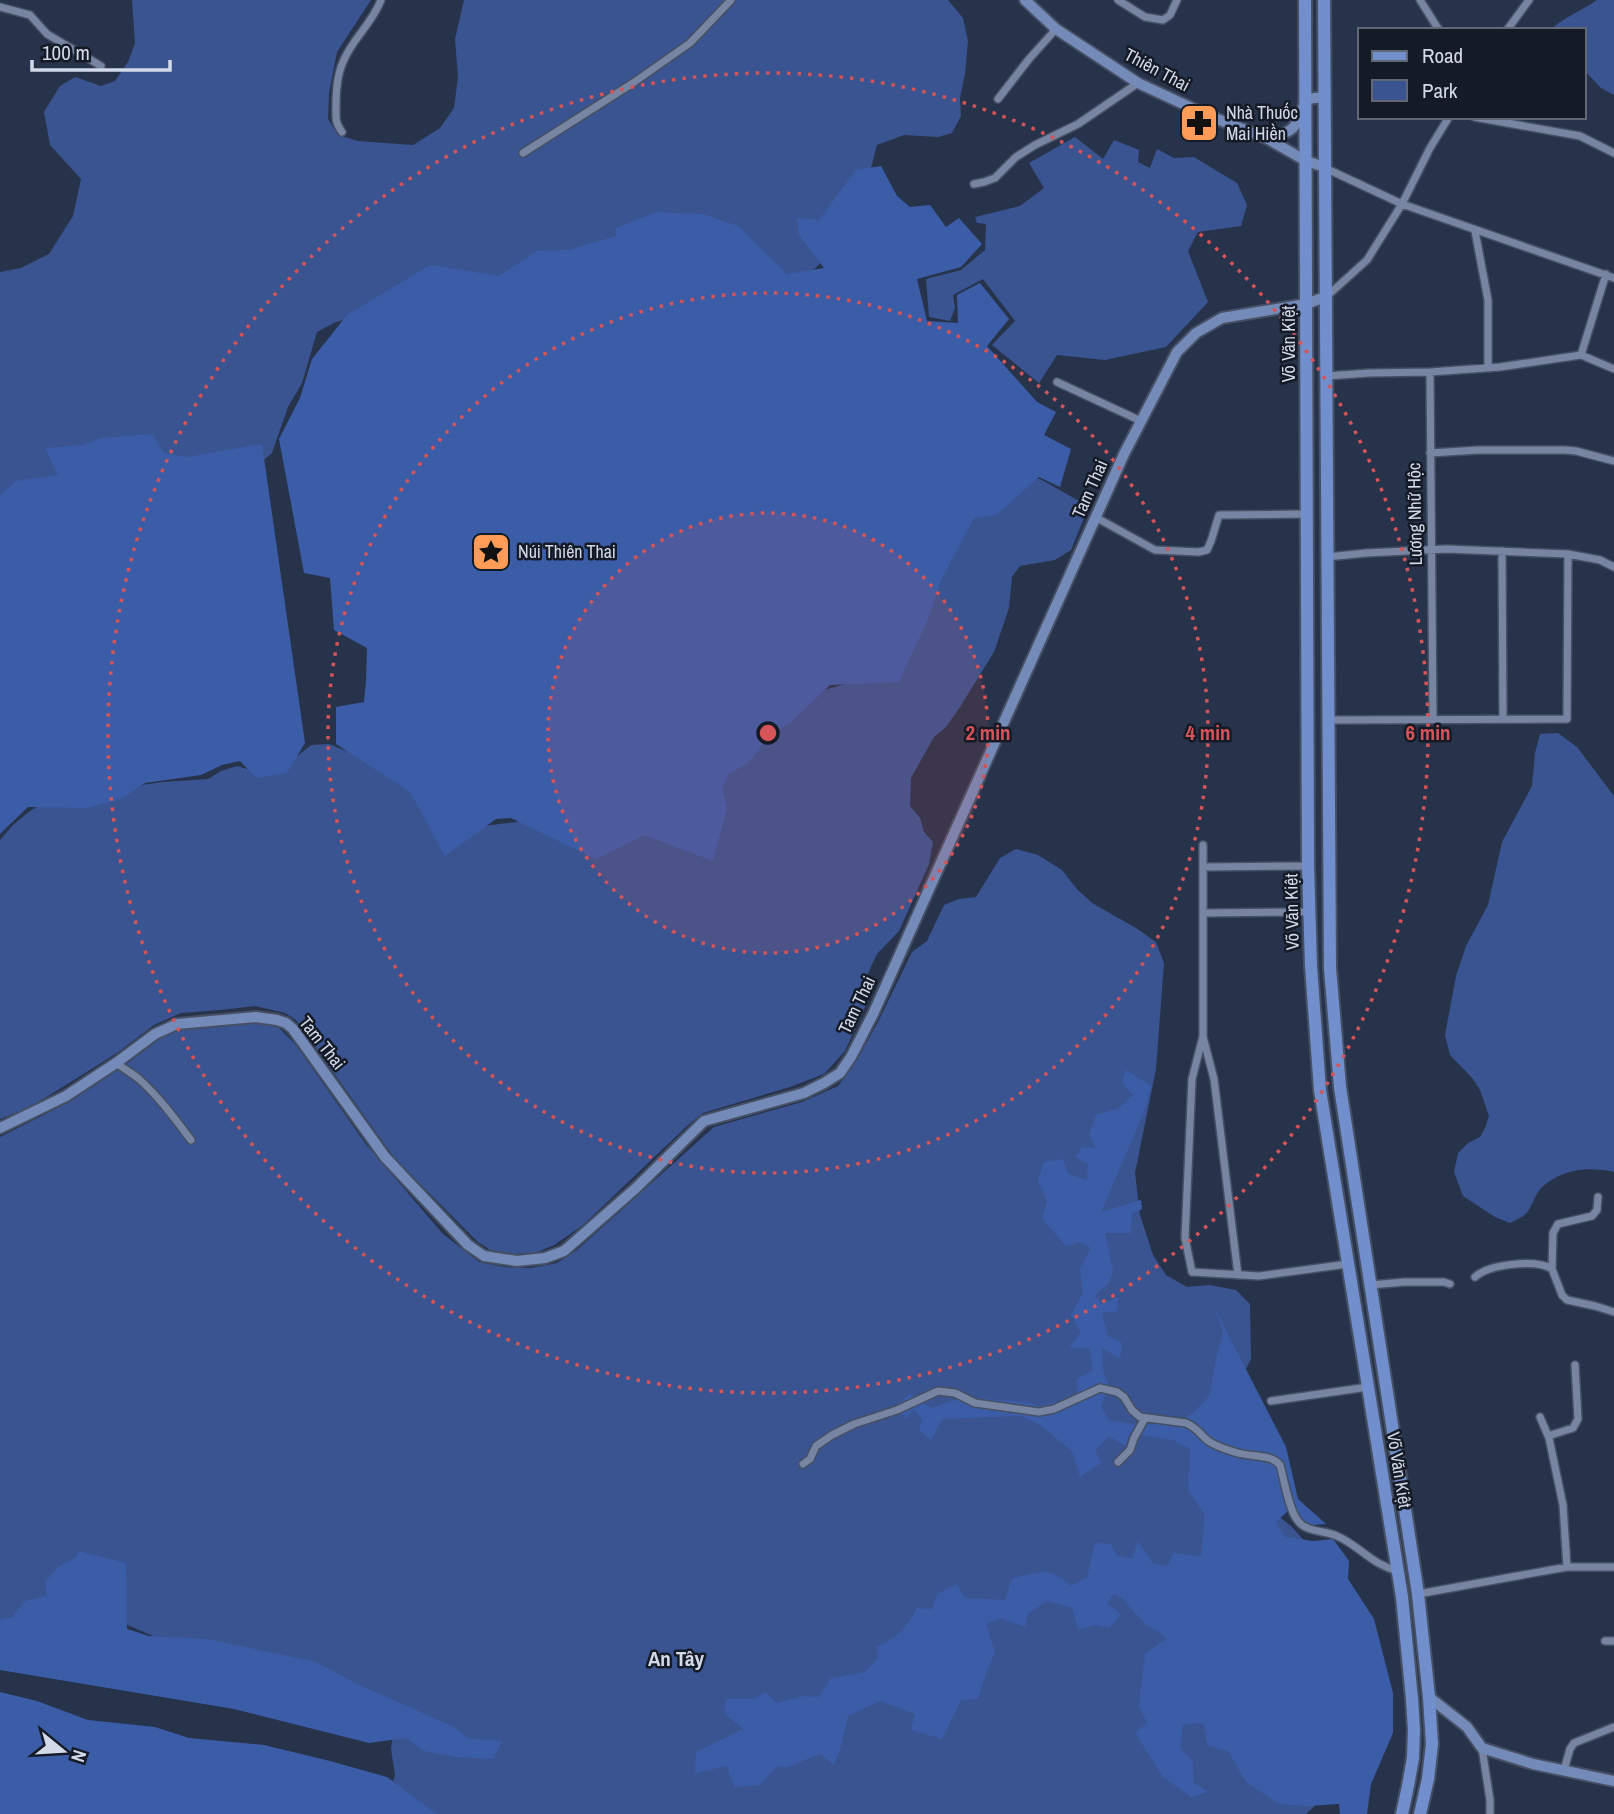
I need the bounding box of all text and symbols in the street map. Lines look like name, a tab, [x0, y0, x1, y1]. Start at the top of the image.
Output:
scale bar	[32, 28, 170, 72]
legend	[1358, 28, 1586, 119]
text: 100 m	[42, 38, 90, 67]
text: Road	[1422, 41, 1463, 70]
street label: Thiên Thai	[1120, 42, 1195, 97]
text: Park	[1422, 76, 1458, 105]
place label: Nhà Thuốc Mai Hiền	[1226, 100, 1298, 146]
pharmacy icon: Nhà Thuốc Mai Hiền	[1178, 102, 1220, 144]
street label: Võ Văn Kiệt	[1276, 306, 1301, 382]
street label: Tam Thai	[1066, 456, 1113, 522]
street label: Lương Nhữ Hộc	[1401, 463, 1428, 566]
place icon: Núi Thiên Thai	[470, 531, 512, 573]
place label: Núi Thiên Thai	[518, 539, 616, 564]
text: 2 min	[966, 718, 1010, 747]
text: 4 min	[1186, 718, 1230, 747]
text: 6 min	[1406, 718, 1450, 747]
centre of rings	[756, 721, 780, 745]
street label: Võ Văn Kiệt	[1278, 873, 1305, 951]
street label: Tam Thai	[832, 972, 881, 1038]
street label: Tam Thai	[294, 1011, 351, 1075]
street label: Võ Văn Kiệt	[1381, 1430, 1418, 1510]
district label: An Tây	[648, 1644, 704, 1673]
north arrow	[28, 1716, 98, 1786]
text: N	[65, 1747, 93, 1766]

